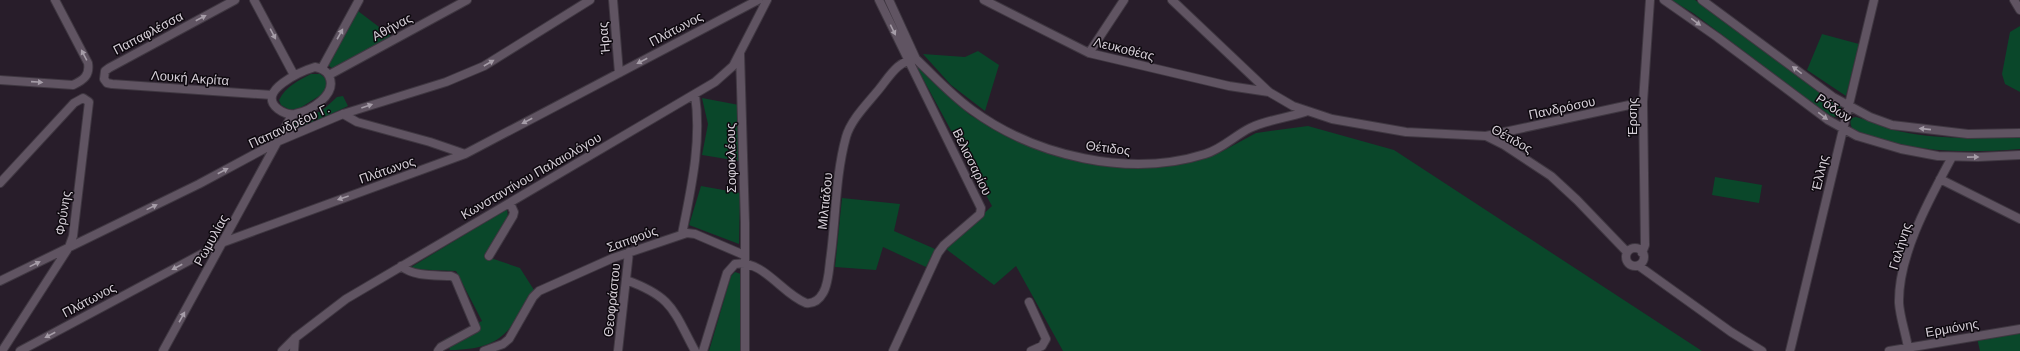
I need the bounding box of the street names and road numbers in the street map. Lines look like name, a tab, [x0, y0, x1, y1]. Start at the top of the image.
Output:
street label: Παπαφλέσσα	[110, 7, 186, 59]
street label: Πλάτωνος	[646, 8, 706, 50]
street label: Αθήνας	[369, 9, 415, 45]
street label: Ήρας	[594, 21, 614, 56]
street label: Λευκοθέας	[1092, 33, 1156, 65]
street label: Λουκή Ακρίτα	[150, 67, 230, 89]
street label: Ρόδων	[1813, 90, 1855, 126]
street label: Πανδρόσου	[1527, 93, 1597, 123]
street label: Έρσης	[1624, 97, 1641, 138]
street label: Παπανδρέου Γ.	[246, 100, 333, 152]
street label: Θέτιδος	[1488, 121, 1536, 157]
street label: Σοφοκλέους	[722, 123, 740, 193]
street label: Βελισσαρίου	[949, 126, 995, 198]
street label: Κωνσταντίνου Παλαιολόγου	[458, 129, 604, 223]
street label: Θέτιδος	[1085, 137, 1131, 159]
street label: Πλάτωνος	[357, 152, 417, 188]
street label: Έλλης	[1807, 153, 1832, 194]
street label: Μιλτιάδου	[814, 172, 836, 230]
street label: Φρύνης	[51, 190, 75, 236]
street label: Ρωμυλίας	[190, 211, 232, 269]
street label: Γαλήνης	[1885, 220, 1915, 272]
street label: Σαπφούς	[604, 222, 660, 256]
street label: Θεοφράστου	[600, 262, 624, 338]
street label: Πλάτωνος	[59, 279, 119, 321]
street label: Ερμιόνης	[1924, 315, 1980, 341]

